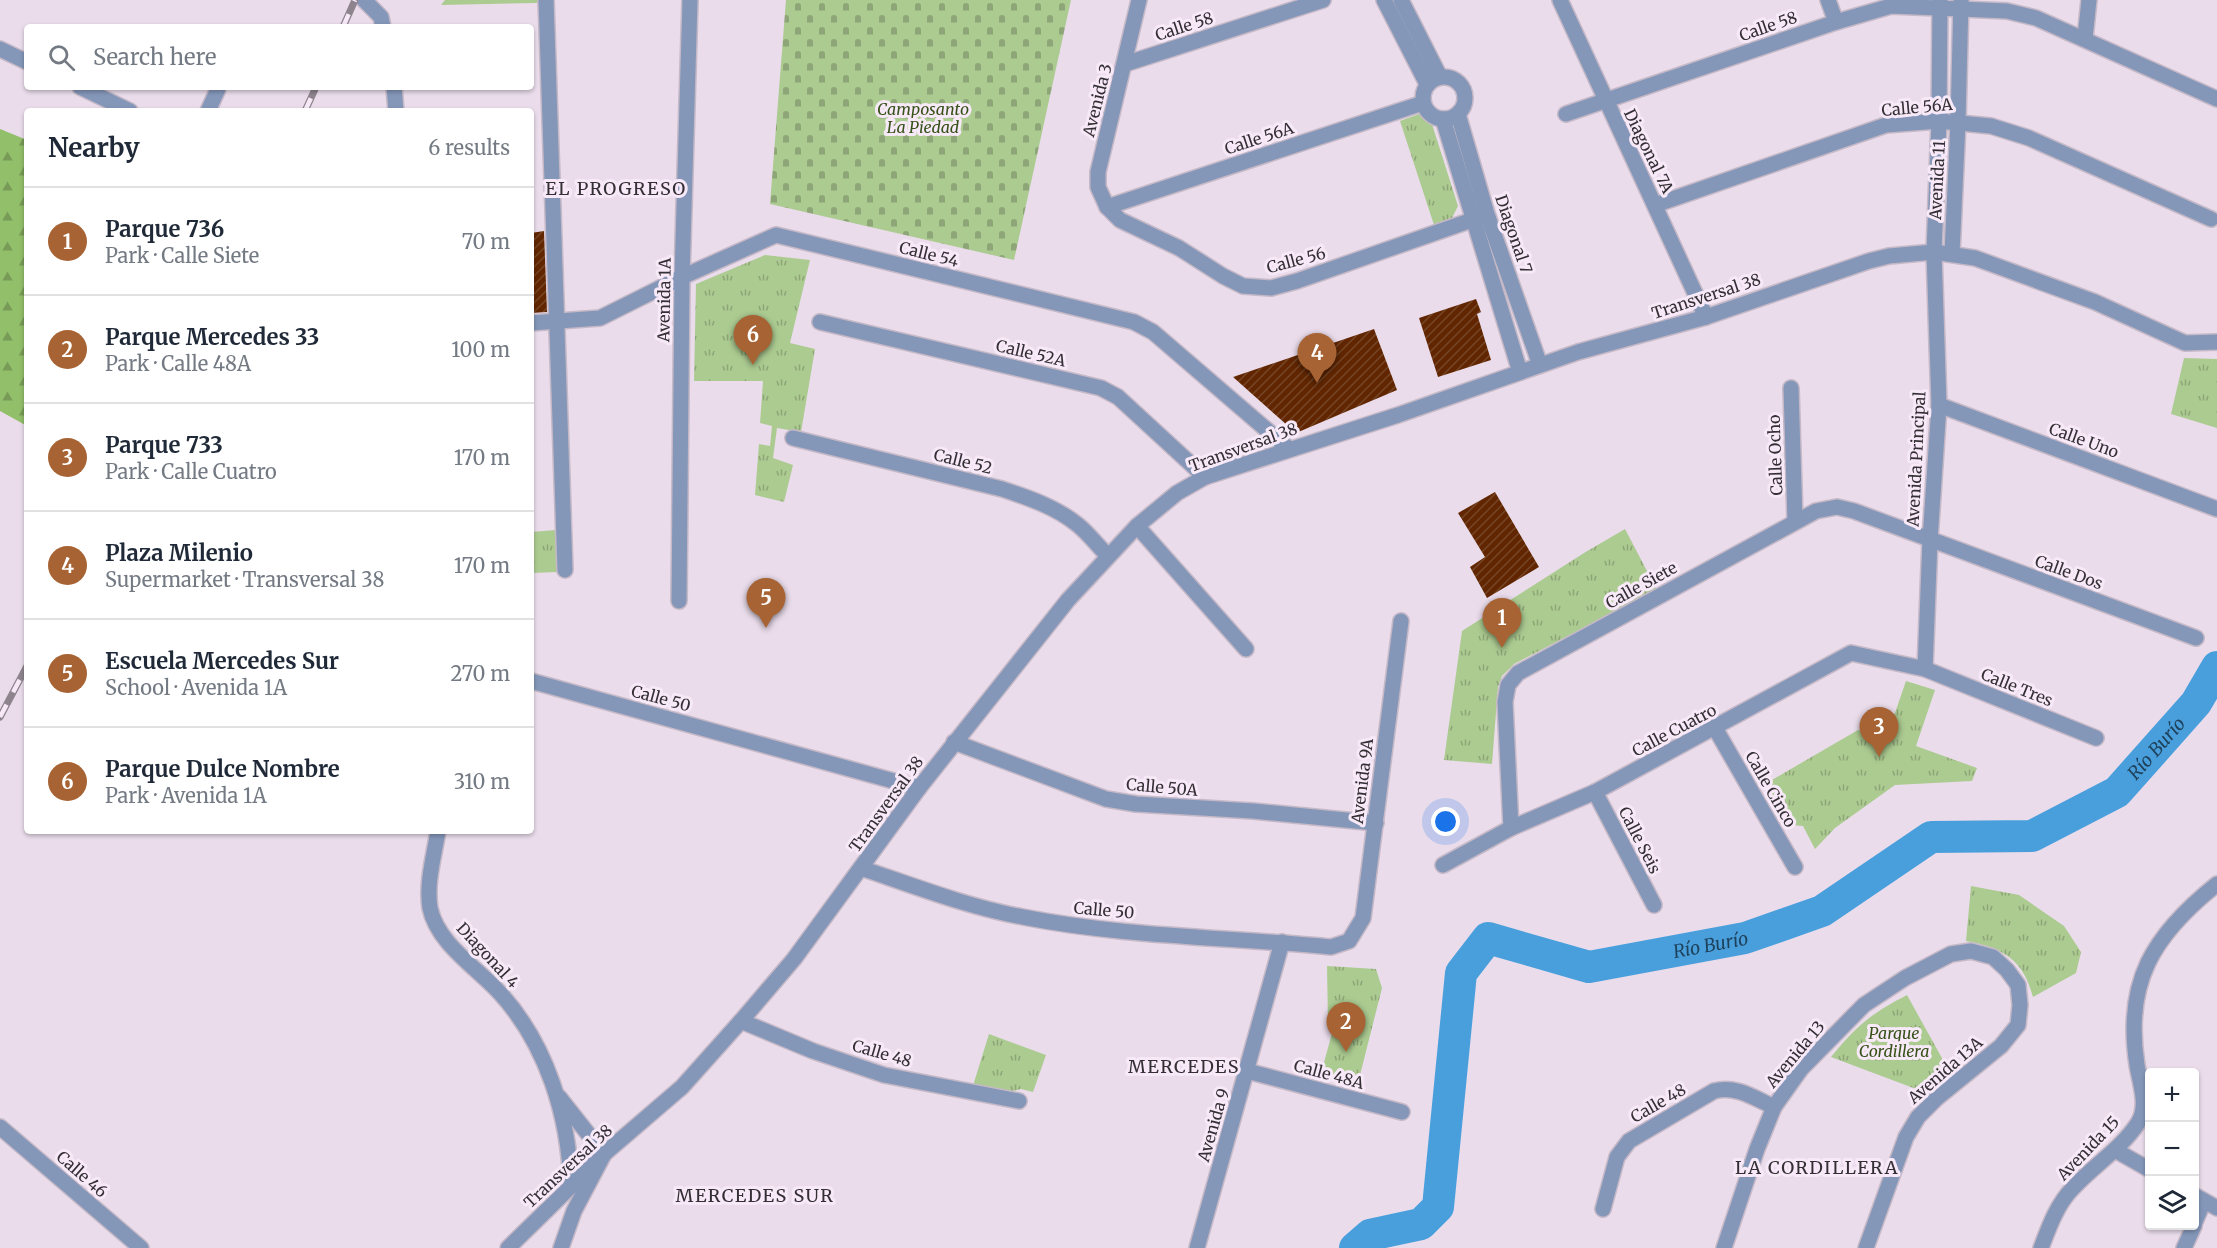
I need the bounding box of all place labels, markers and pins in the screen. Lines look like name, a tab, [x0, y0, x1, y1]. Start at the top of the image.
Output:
pin: 6	[734, 316, 772, 365]
pin: 4	[1298, 334, 1336, 383]
pin: 5	[746, 578, 786, 628]
pin: 1	[1482, 598, 1522, 648]
pin: 3	[1860, 708, 1898, 757]
pin: 2	[1326, 1002, 1366, 1052]

